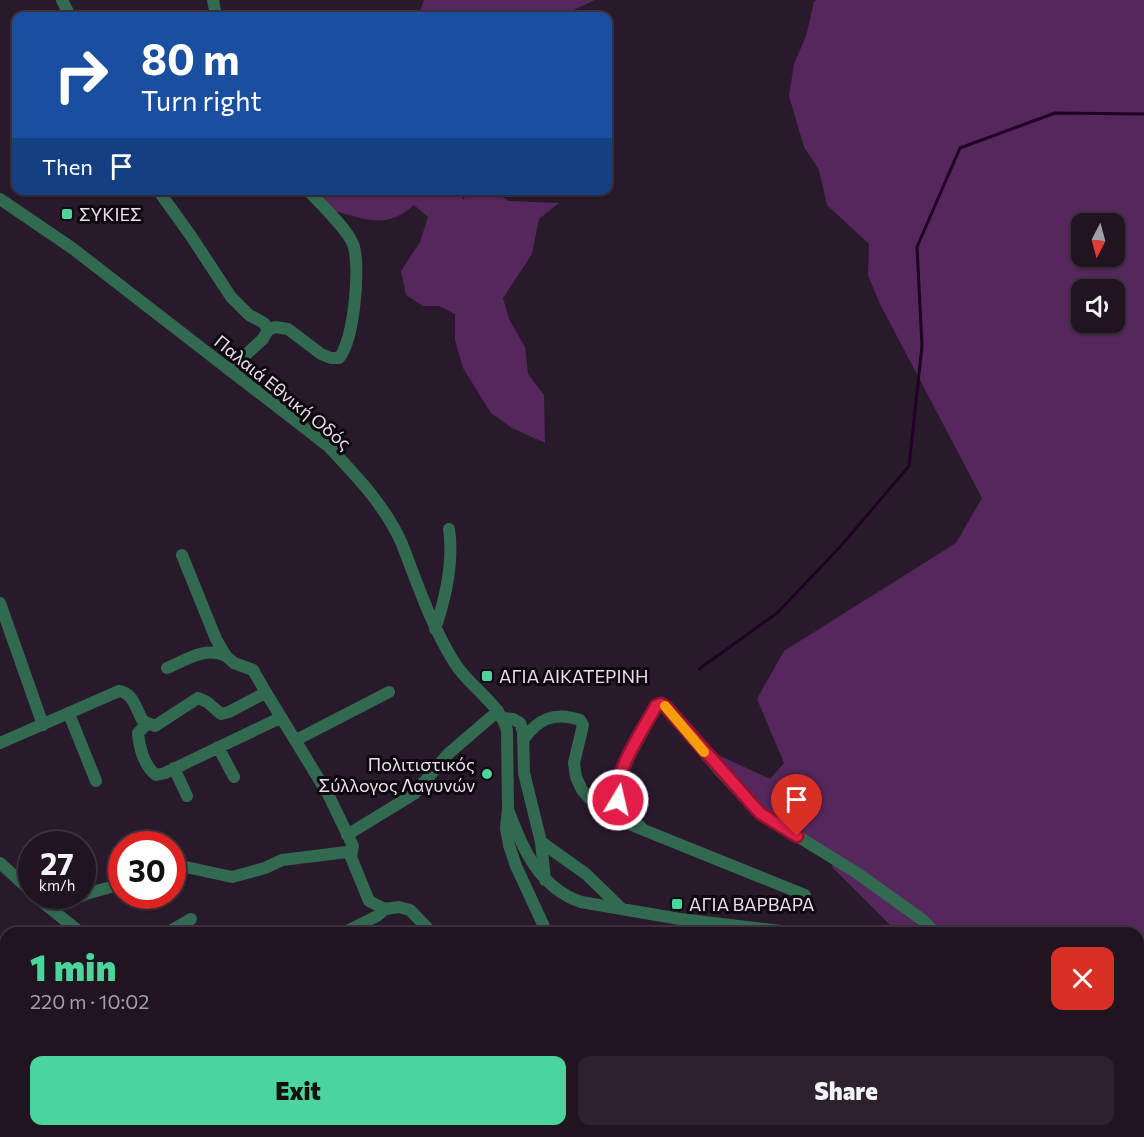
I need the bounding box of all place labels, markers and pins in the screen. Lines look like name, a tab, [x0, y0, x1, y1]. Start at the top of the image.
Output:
place label: ΣΥΚΙΕΣ	[79, 203, 142, 225]
marker: ΣΥΚΙΕΣ	[60, 207, 74, 221]
place label: ΑΓΙΑ ΑΙΚΑΤΕΡΙΝΗ	[499, 665, 648, 687]
marker: ΑΓΙΑ ΑΙΚΑΤΕΡΙΝΗ	[480, 669, 494, 683]
place label: Πολιτιστικός Σύλλογος Λαγυνών	[319, 753, 475, 796]
marker: Πολιτιστικός Σύλλογος Λαγυνών	[480, 767, 494, 781]
pin	[771, 774, 822, 836]
place label: ΑΓΙΑ ΒΑΡΒΑΡΑ	[689, 893, 815, 915]
marker: ΑΓΙΑ ΒΑΡΒΑΡΑ	[670, 897, 684, 911]

